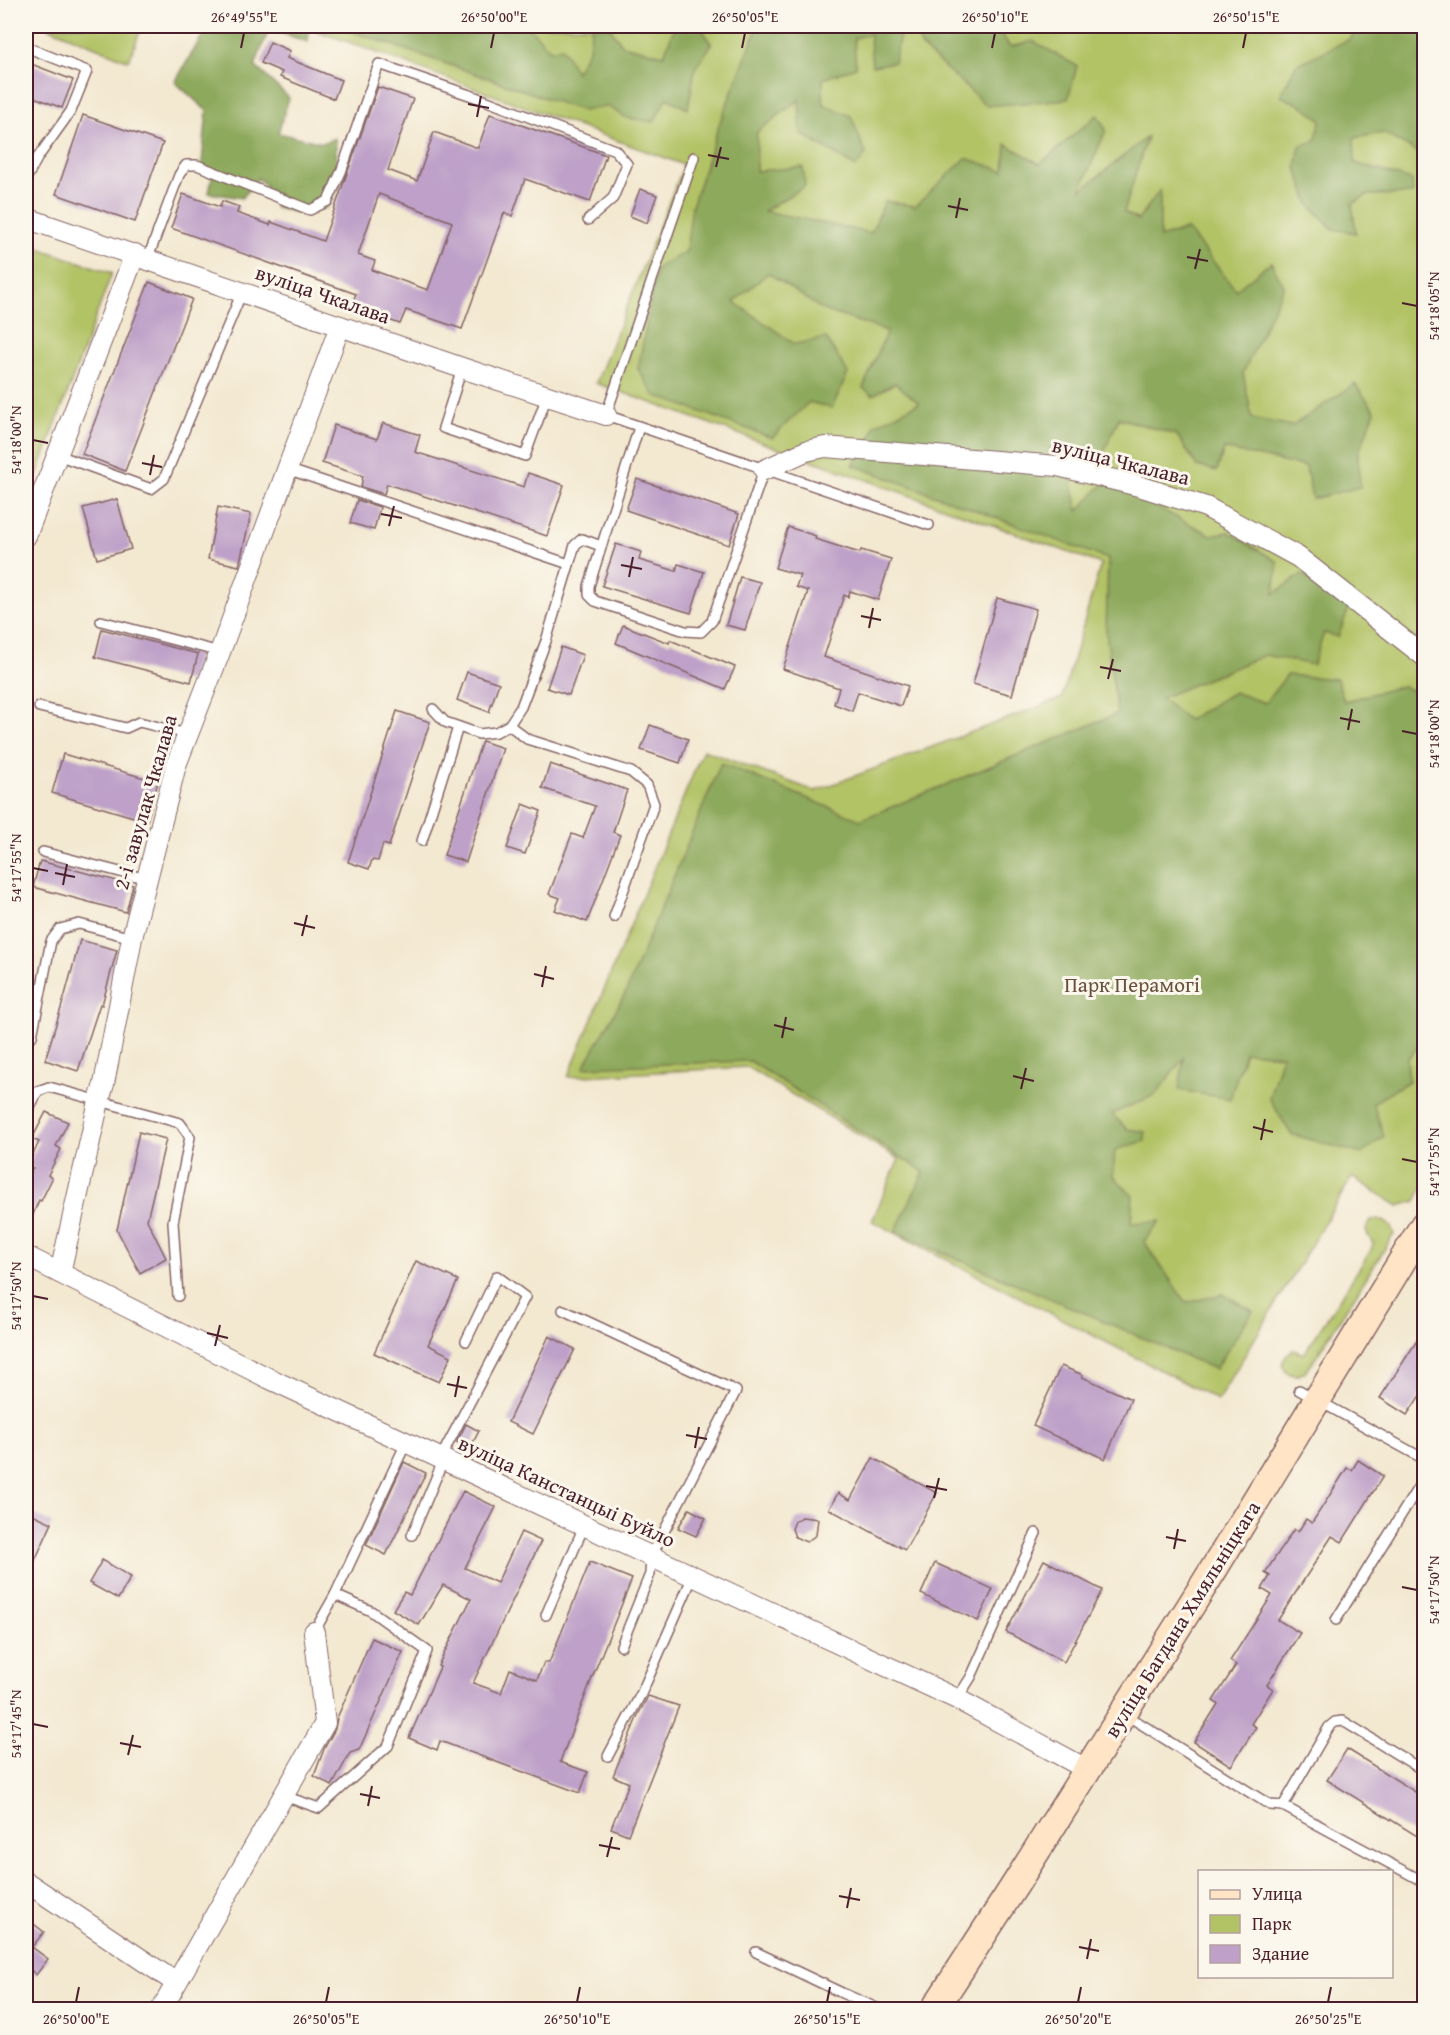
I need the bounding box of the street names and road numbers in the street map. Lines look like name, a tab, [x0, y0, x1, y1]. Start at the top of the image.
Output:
street label: вуліца Чкалава	[251, 256, 395, 332]
street label: вуліца Чкалава	[1049, 429, 1193, 493]
street label: 2-і завулак Чкалава	[105, 711, 185, 893]
street label: вуліца Канстанцыі Буйло	[453, 1427, 681, 1555]
street label: вуліца Багдана Хмяльніцкага	[1096, 1495, 1268, 1743]

